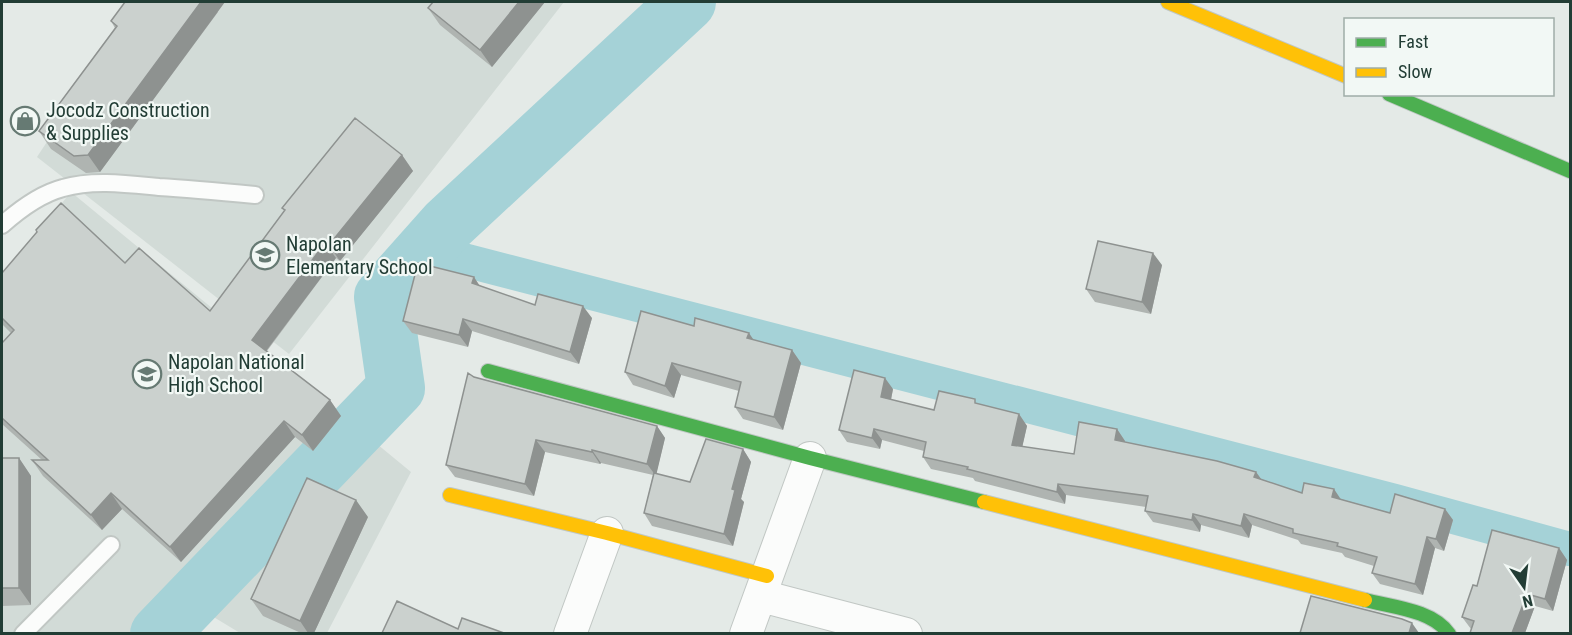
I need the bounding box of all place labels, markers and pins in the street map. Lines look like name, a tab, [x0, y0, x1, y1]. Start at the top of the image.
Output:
place label: Jocodz Construction & Supplies	[46, 98, 210, 145]
shop icon: Jocodz Construction & Supplies	[9, 105, 41, 137]
place label: Napolan Elementary School	[286, 232, 433, 279]
school or university icon: Napolan Elementary School	[249, 239, 281, 271]
place label: Napolan National High School	[168, 350, 305, 397]
school or university icon: Napolan National High School	[131, 358, 163, 390]

